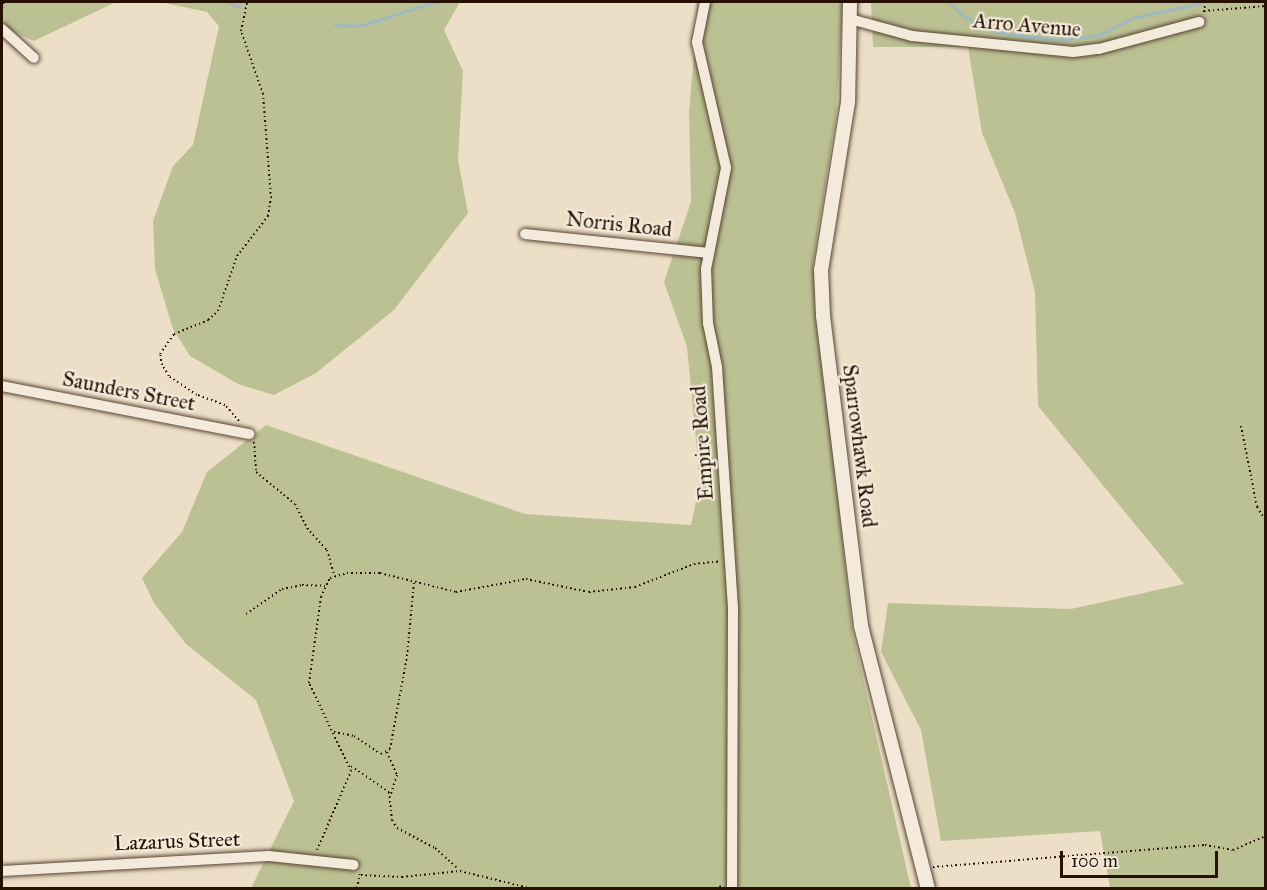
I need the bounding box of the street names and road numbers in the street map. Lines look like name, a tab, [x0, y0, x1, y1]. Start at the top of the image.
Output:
street label: Arro Avenue	[972, 8, 1082, 42]
street label: Norris Road	[565, 206, 673, 242]
street label: Sparrowhawk Road	[837, 363, 883, 529]
street label: Saunders Street	[60, 366, 198, 416]
street label: Empire Road	[685, 385, 719, 501]
street label: Lazarus Street	[113, 826, 241, 856]

